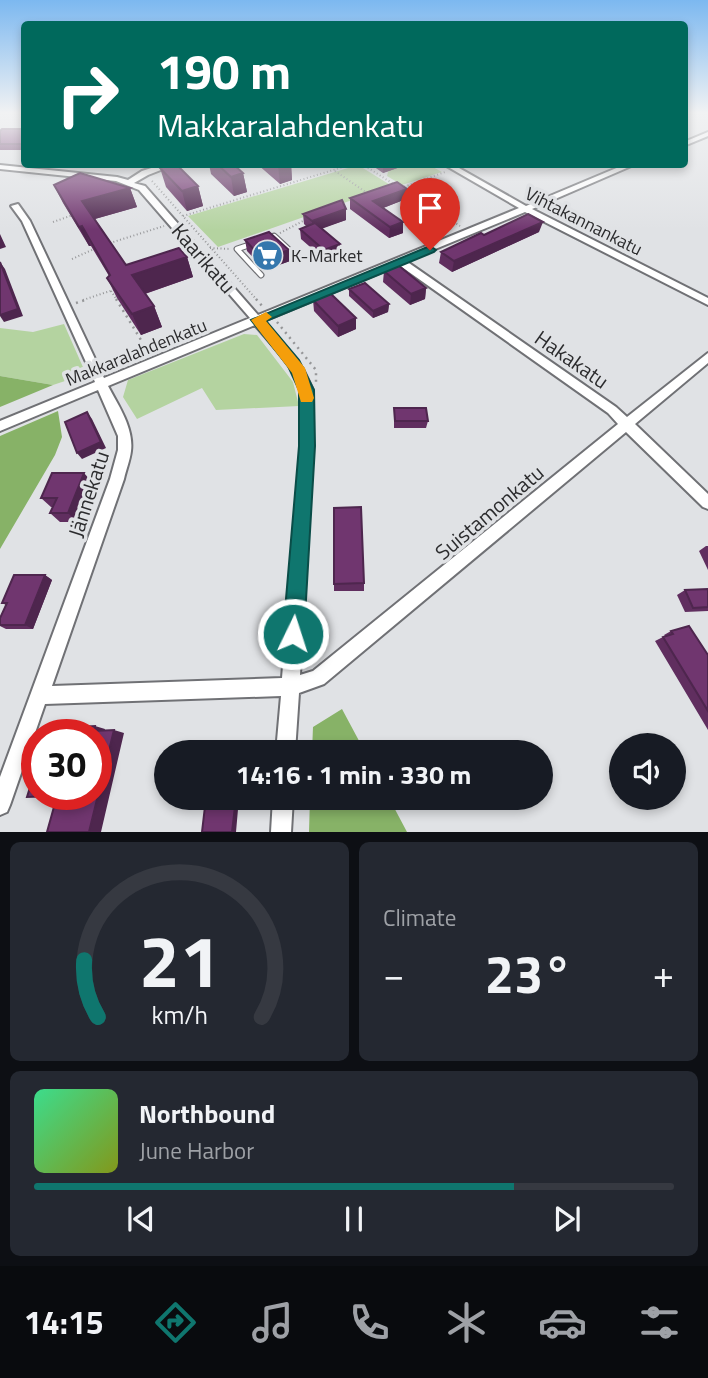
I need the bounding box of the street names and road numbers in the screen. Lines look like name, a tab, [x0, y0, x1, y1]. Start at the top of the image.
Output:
street label: Vihtakannankatu	[521, 180, 647, 262]
street label: Kaarikatu	[164, 216, 244, 300]
street label: Makkaralahdenkatu	[61, 311, 211, 393]
street label: Hakakatu	[528, 322, 616, 396]
street label: Jännekatu	[59, 447, 117, 541]
street label: Suistamonkatu	[427, 457, 551, 567]

